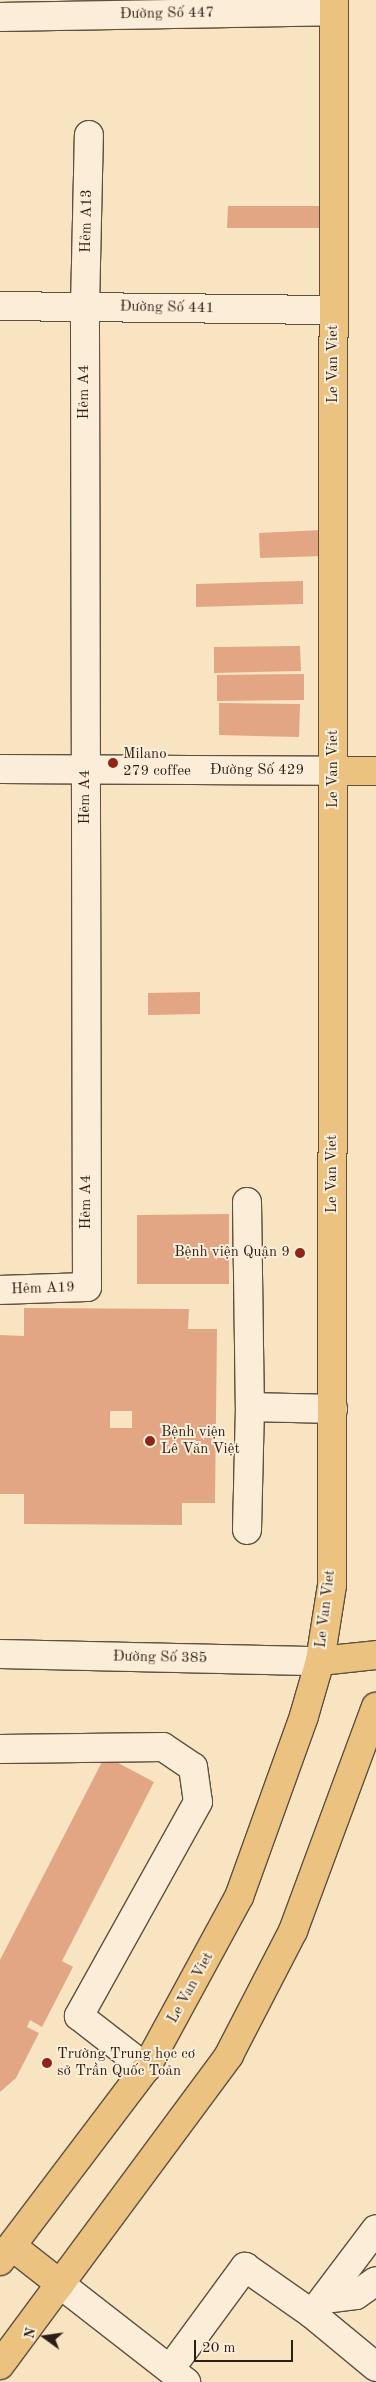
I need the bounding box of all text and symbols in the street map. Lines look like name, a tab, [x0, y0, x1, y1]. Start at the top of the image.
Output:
street label: Đường Số 447	[120, 4, 214, 24]
street label: Hẻm A13	[77, 189, 97, 253]
street label: Đường Số 441	[120, 298, 214, 318]
street label: Le Van Viet	[325, 325, 343, 403]
street label: Hẻm A4	[76, 365, 94, 419]
street label: Le Van Viet	[325, 730, 343, 808]
place label: Milano 279 coffee	[123, 745, 191, 780]
marker: Milano 279 coffee	[107, 757, 119, 769]
street label: Đường Số 429	[210, 762, 304, 780]
street label: Hẻm A4	[77, 770, 95, 824]
street label: Le Van Viet	[324, 1135, 342, 1213]
street label: Hẻm A4	[78, 1175, 96, 1229]
place label: Bệnh viện Quận 9	[174, 1244, 290, 1262]
marker: Bệnh viện Quận 9	[294, 1247, 306, 1259]
street label: Hẻm A19	[11, 1279, 75, 1299]
place label: Bệnh viện Lê Văn Việt	[161, 1423, 240, 1458]
marker: Bệnh viện Lê Văn Việt	[143, 1434, 157, 1448]
street label: Le Van Viet	[312, 1569, 340, 1649]
street label: Đường Số 385	[113, 1648, 207, 1668]
street label: Le Van Viet	[164, 1949, 218, 2027]
place label: Trường Trung học cơ sở Trần Quốc Toản	[57, 2045, 195, 2080]
marker: Trường Trung học cơ sở Trần Quốc Toản	[41, 2057, 53, 2069]
north arrow	[20, 2312, 70, 2362]
text: N	[22, 2326, 39, 2340]
scale bar	[196, 2330, 295, 2362]
text: 20 m	[202, 2341, 236, 2356]

